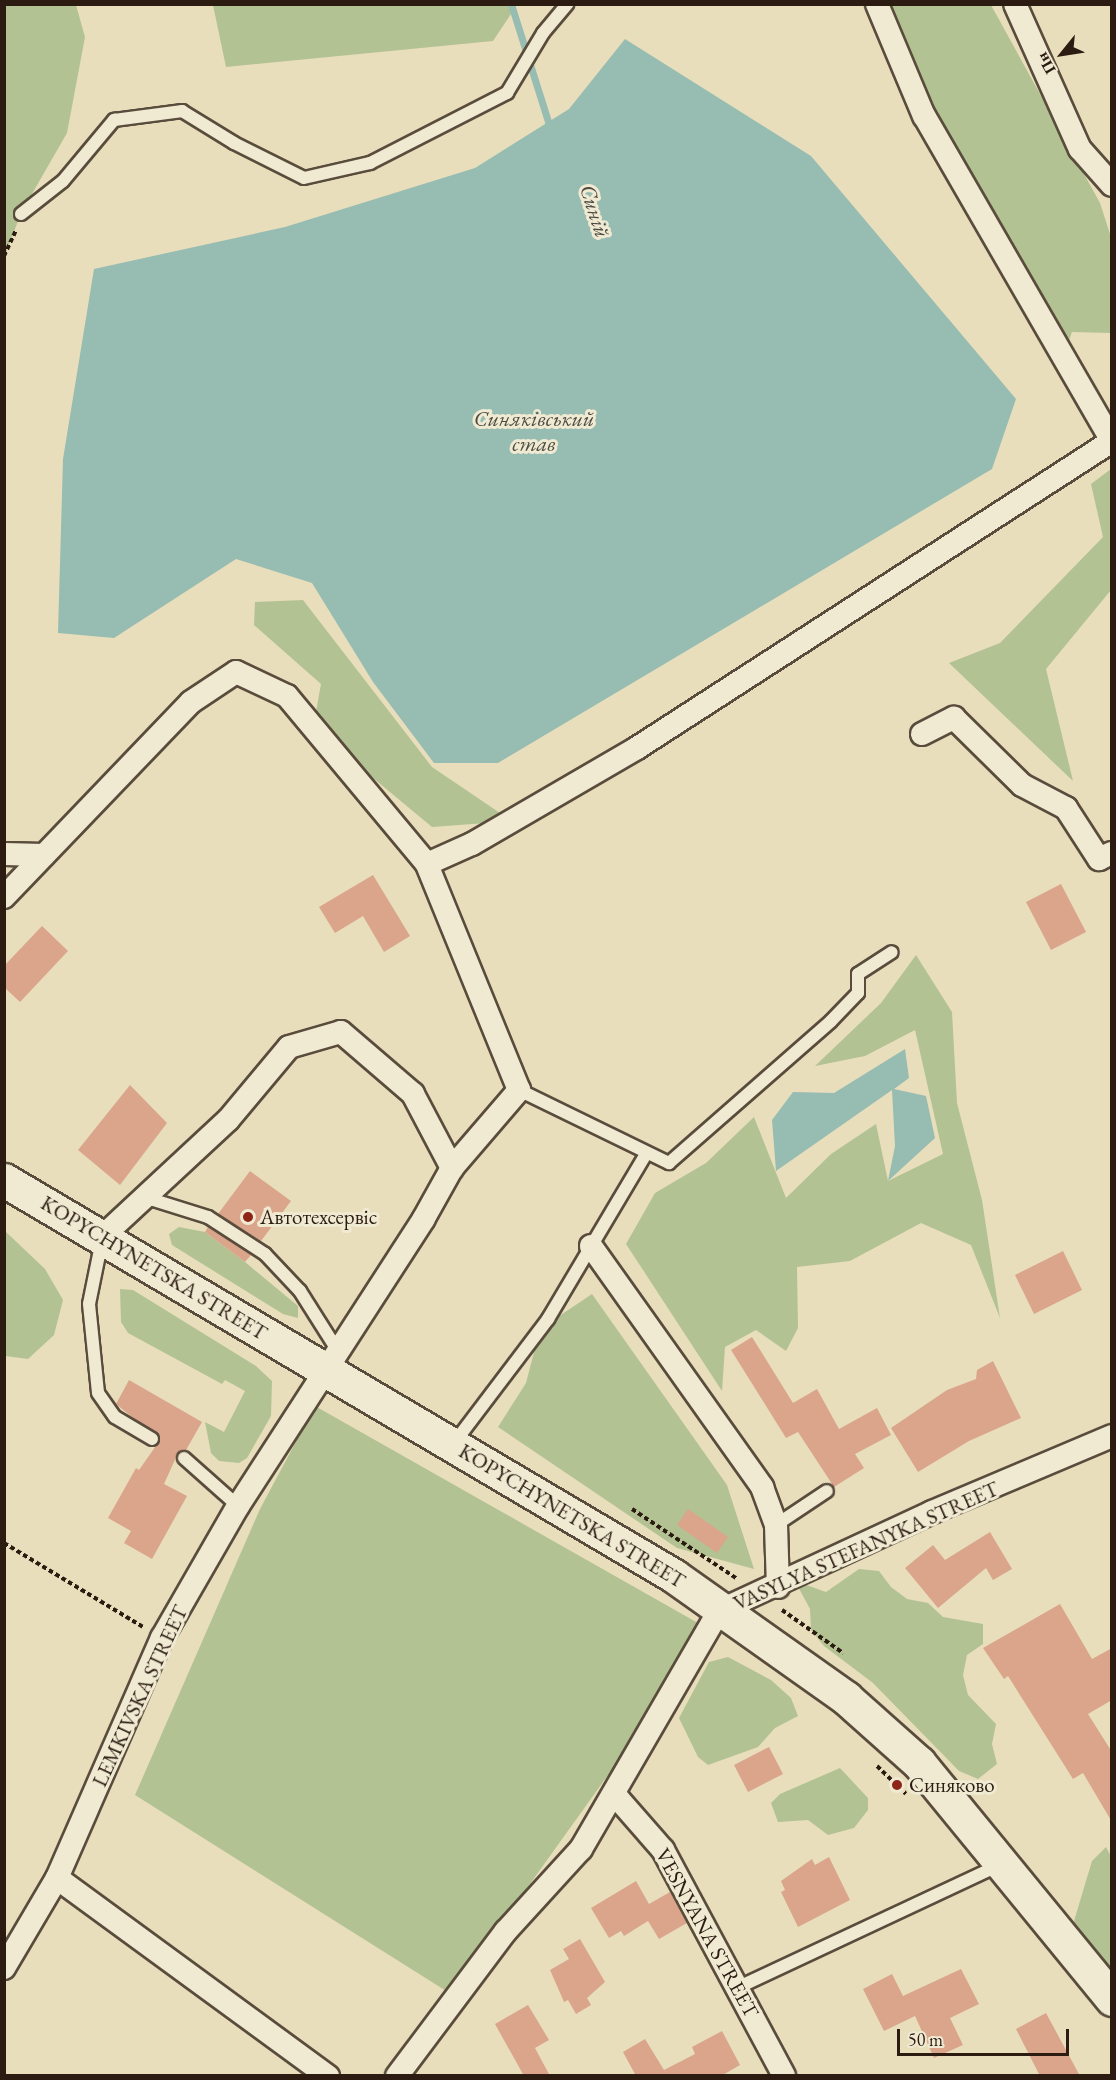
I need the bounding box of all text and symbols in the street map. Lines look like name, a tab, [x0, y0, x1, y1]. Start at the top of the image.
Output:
north arrow	[1032, 24, 1092, 84]
text: Пн	[1031, 49, 1061, 78]
water label: Синій	[574, 181, 616, 241]
water label: Синяківський став	[474, 405, 594, 457]
street label: KOPYCHYNETSKA STREET	[36, 1190, 272, 1346]
place label: Автотехсервіс	[260, 1204, 377, 1230]
marker: Автотехсервіс	[241, 1210, 255, 1224]
street label: KOPYCHYNETSKA STREET	[454, 1438, 690, 1594]
street label: VASYLYA STEFANYKA STREET	[729, 1476, 1003, 1616]
street label: LEMKIVSKA STREET	[87, 1601, 193, 1791]
place label: Синяково	[909, 1772, 995, 1798]
marker: Синяково	[890, 1778, 904, 1792]
street label: VESNYANA STREET	[650, 1844, 764, 2022]
scale bar	[900, 2017, 1072, 2055]
text: 50 m	[908, 2028, 943, 2051]

